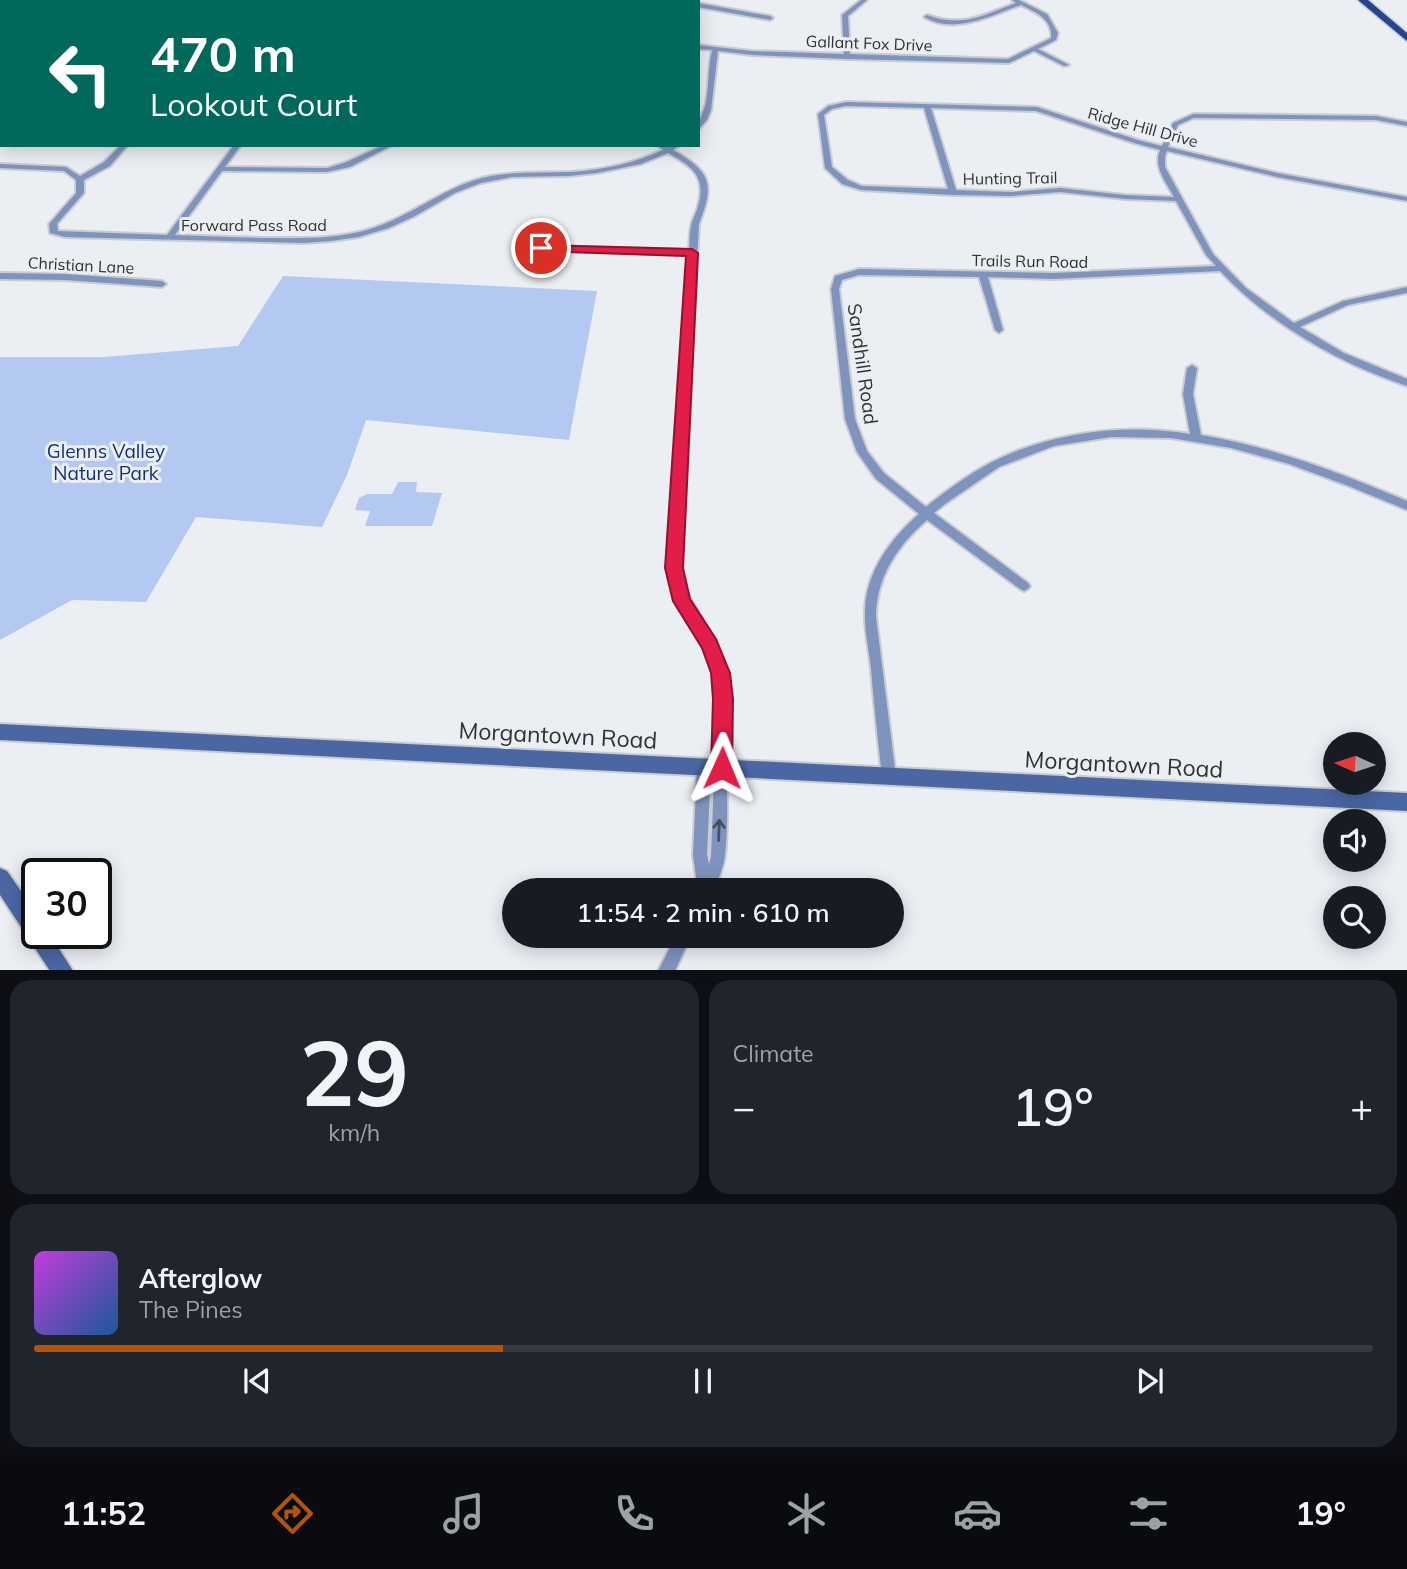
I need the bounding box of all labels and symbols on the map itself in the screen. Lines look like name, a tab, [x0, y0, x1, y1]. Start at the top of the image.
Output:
street label: Gallant Fox Drive	[805, 31, 933, 55]
street label: Ridge Hill Drive	[1086, 103, 1200, 151]
street label: Hunting Trail	[962, 167, 1058, 189]
street label: Forward Pass Road	[181, 215, 327, 235]
pin	[511, 218, 571, 278]
street label: Trails Run Road	[972, 250, 1088, 272]
street label: Christian Lane	[27, 252, 135, 278]
street label: Sandhill Road	[843, 302, 883, 426]
park label: Glenns Valley Nature Park	[47, 439, 165, 485]
street label: Morgantown Road	[458, 715, 658, 755]
position arrow	[685, 731, 759, 805]
north arrow	[1323, 732, 1386, 794]
street label: Morgantown Road	[1024, 744, 1224, 784]
one-way arrow	[713, 819, 726, 842]
speed limit sign: 30	[21, 858, 112, 949]

